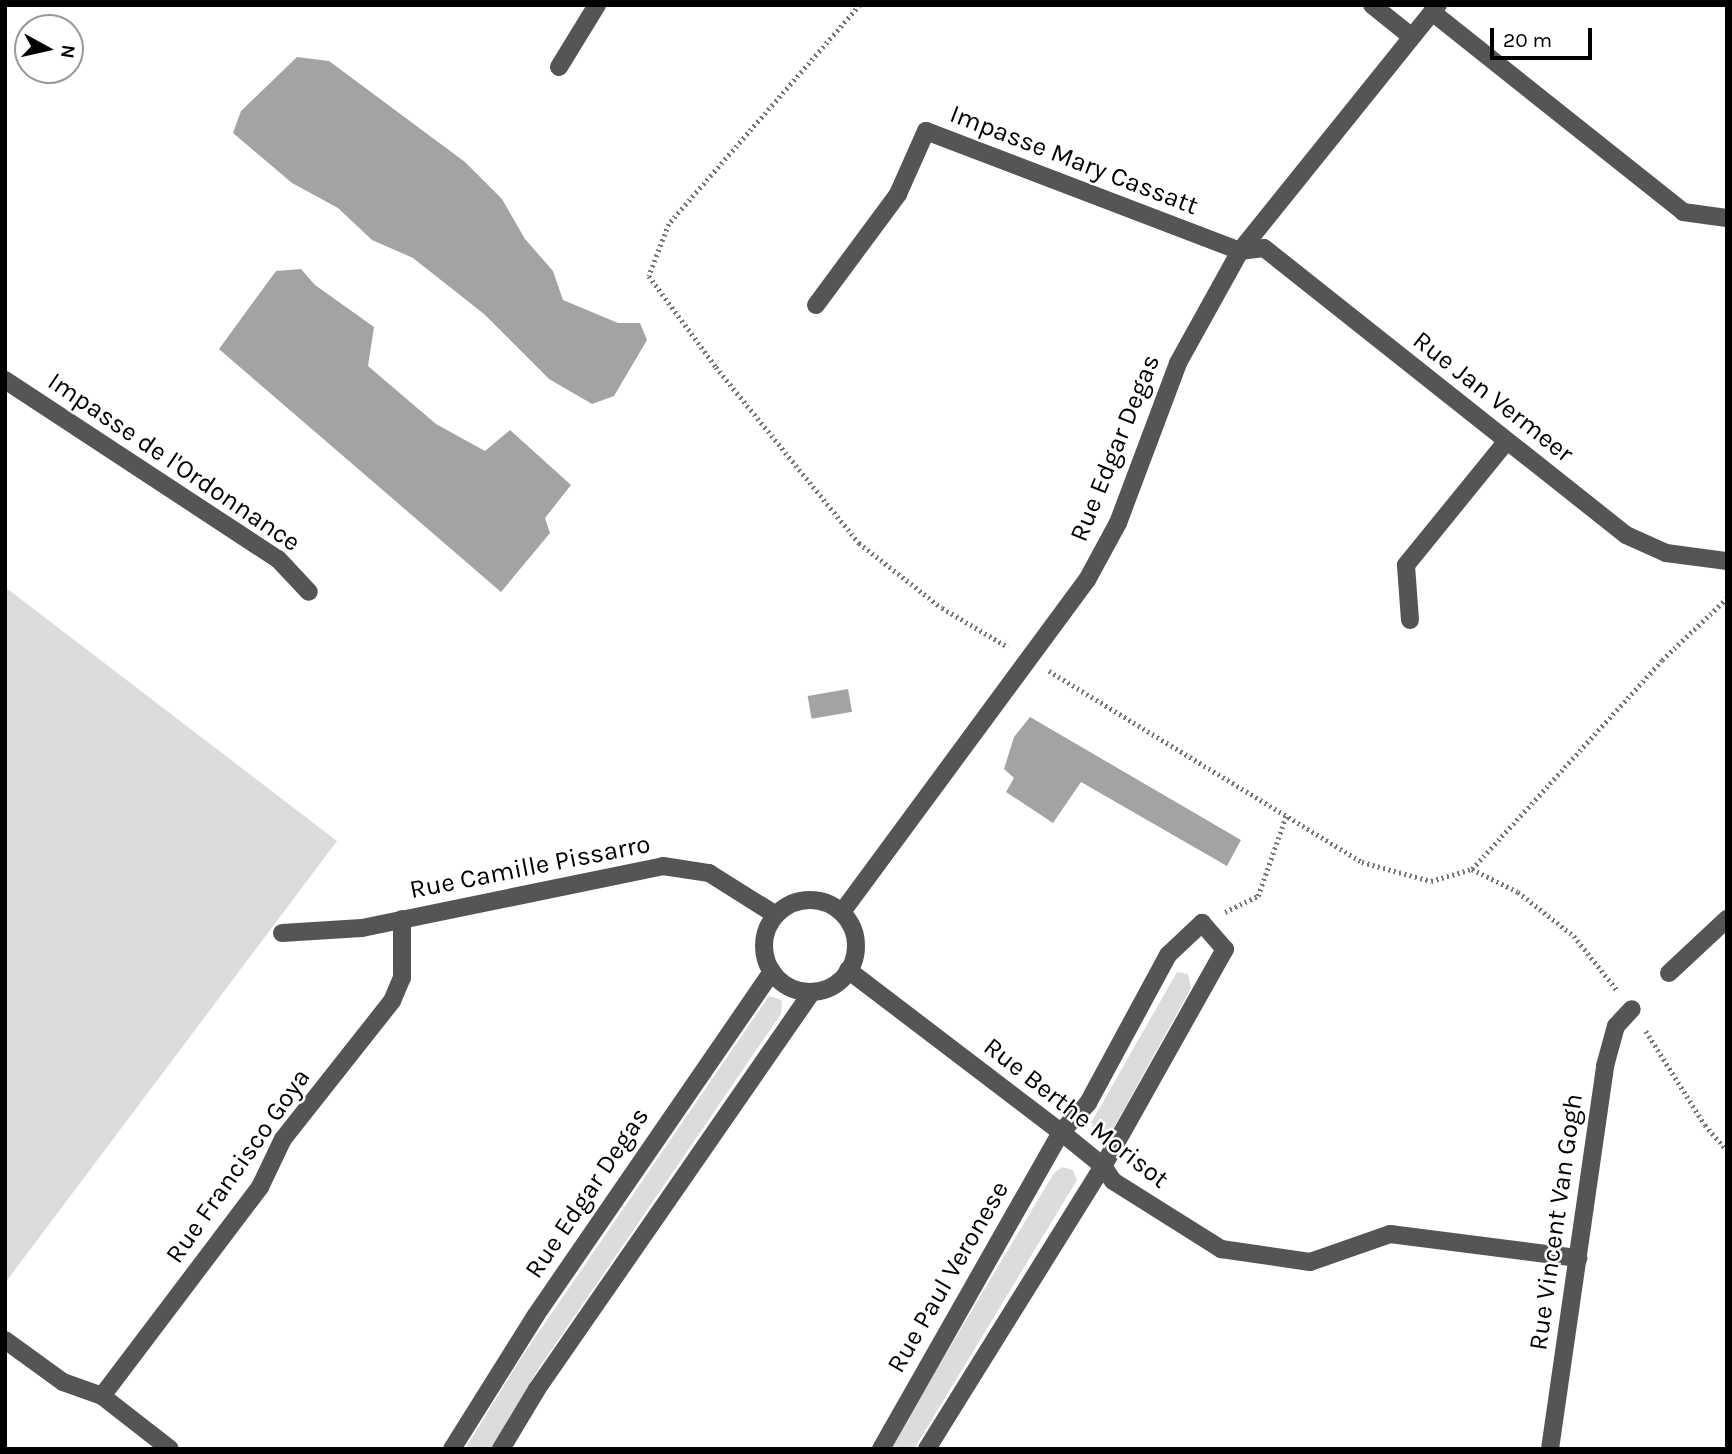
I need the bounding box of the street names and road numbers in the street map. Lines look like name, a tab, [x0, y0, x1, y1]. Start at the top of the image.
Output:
street label: Impasse Mary Cassatt	[945, 98, 1203, 222]
street label: Rue Jan Vermeer	[1407, 325, 1579, 469]
street label: Rue Edgar Degas	[1063, 350, 1167, 546]
street label: Impasse de l'Ordonnance	[42, 366, 306, 558]
street label: Rue Camille Pissarro	[407, 828, 653, 906]
street label: Rue Berthe Morisot	[977, 1031, 1175, 1195]
street label: Rue Francisco Goya	[159, 1063, 317, 1269]
street label: Rue Vincent Van Gogh	[1523, 1092, 1589, 1352]
street label: Rue Edgar Degas	[518, 1102, 656, 1284]
street label: Rue Paul Veronese	[881, 1176, 1015, 1378]

